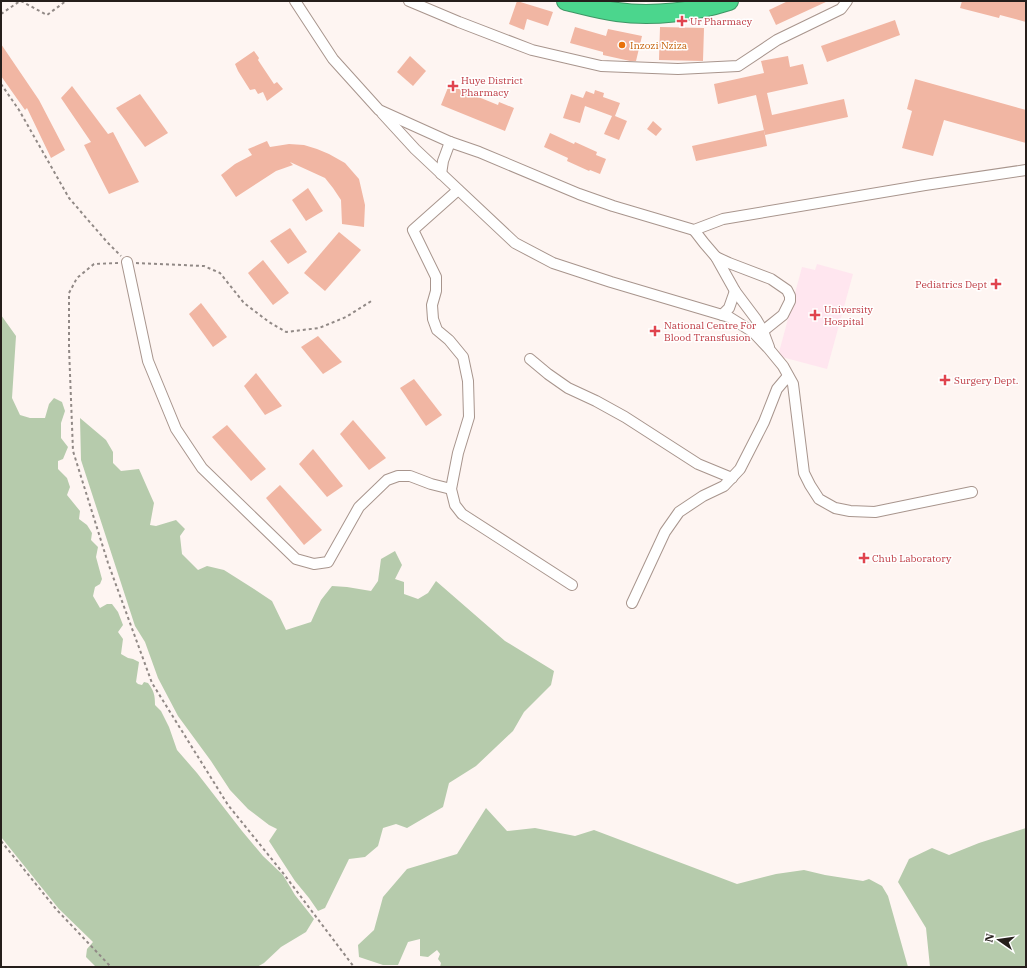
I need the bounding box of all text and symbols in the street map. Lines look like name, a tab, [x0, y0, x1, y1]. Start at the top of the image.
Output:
place label: Ur Pharmacy	[690, 15, 753, 28]
marker: Ur Pharmacy	[677, 16, 687, 26]
place label: Inzozi Nziza	[630, 39, 688, 52]
marker: Inzozi Nziza	[617, 40, 627, 50]
place label: Huye District Pharmacy	[461, 74, 523, 99]
marker: Huye District Pharmacy	[448, 81, 458, 91]
place label: Pediatrics Dept	[915, 278, 987, 291]
marker: Pediatrics Dept	[990, 278, 1002, 290]
place label: University Hospital	[824, 303, 873, 328]
marker: University Hospital	[809, 309, 821, 321]
place label: National Centre For Blood Transfusion	[664, 319, 757, 344]
marker: National Centre For Blood Transfusion	[649, 325, 661, 337]
marker: Surgery Dept.	[939, 374, 951, 386]
place label: Surgery Dept.	[954, 374, 1019, 387]
place label: Chub Laboratory	[872, 552, 952, 565]
marker: Chub Laboratory	[859, 553, 869, 563]
north arrow	[979, 920, 1019, 960]
text: N	[981, 932, 997, 944]

